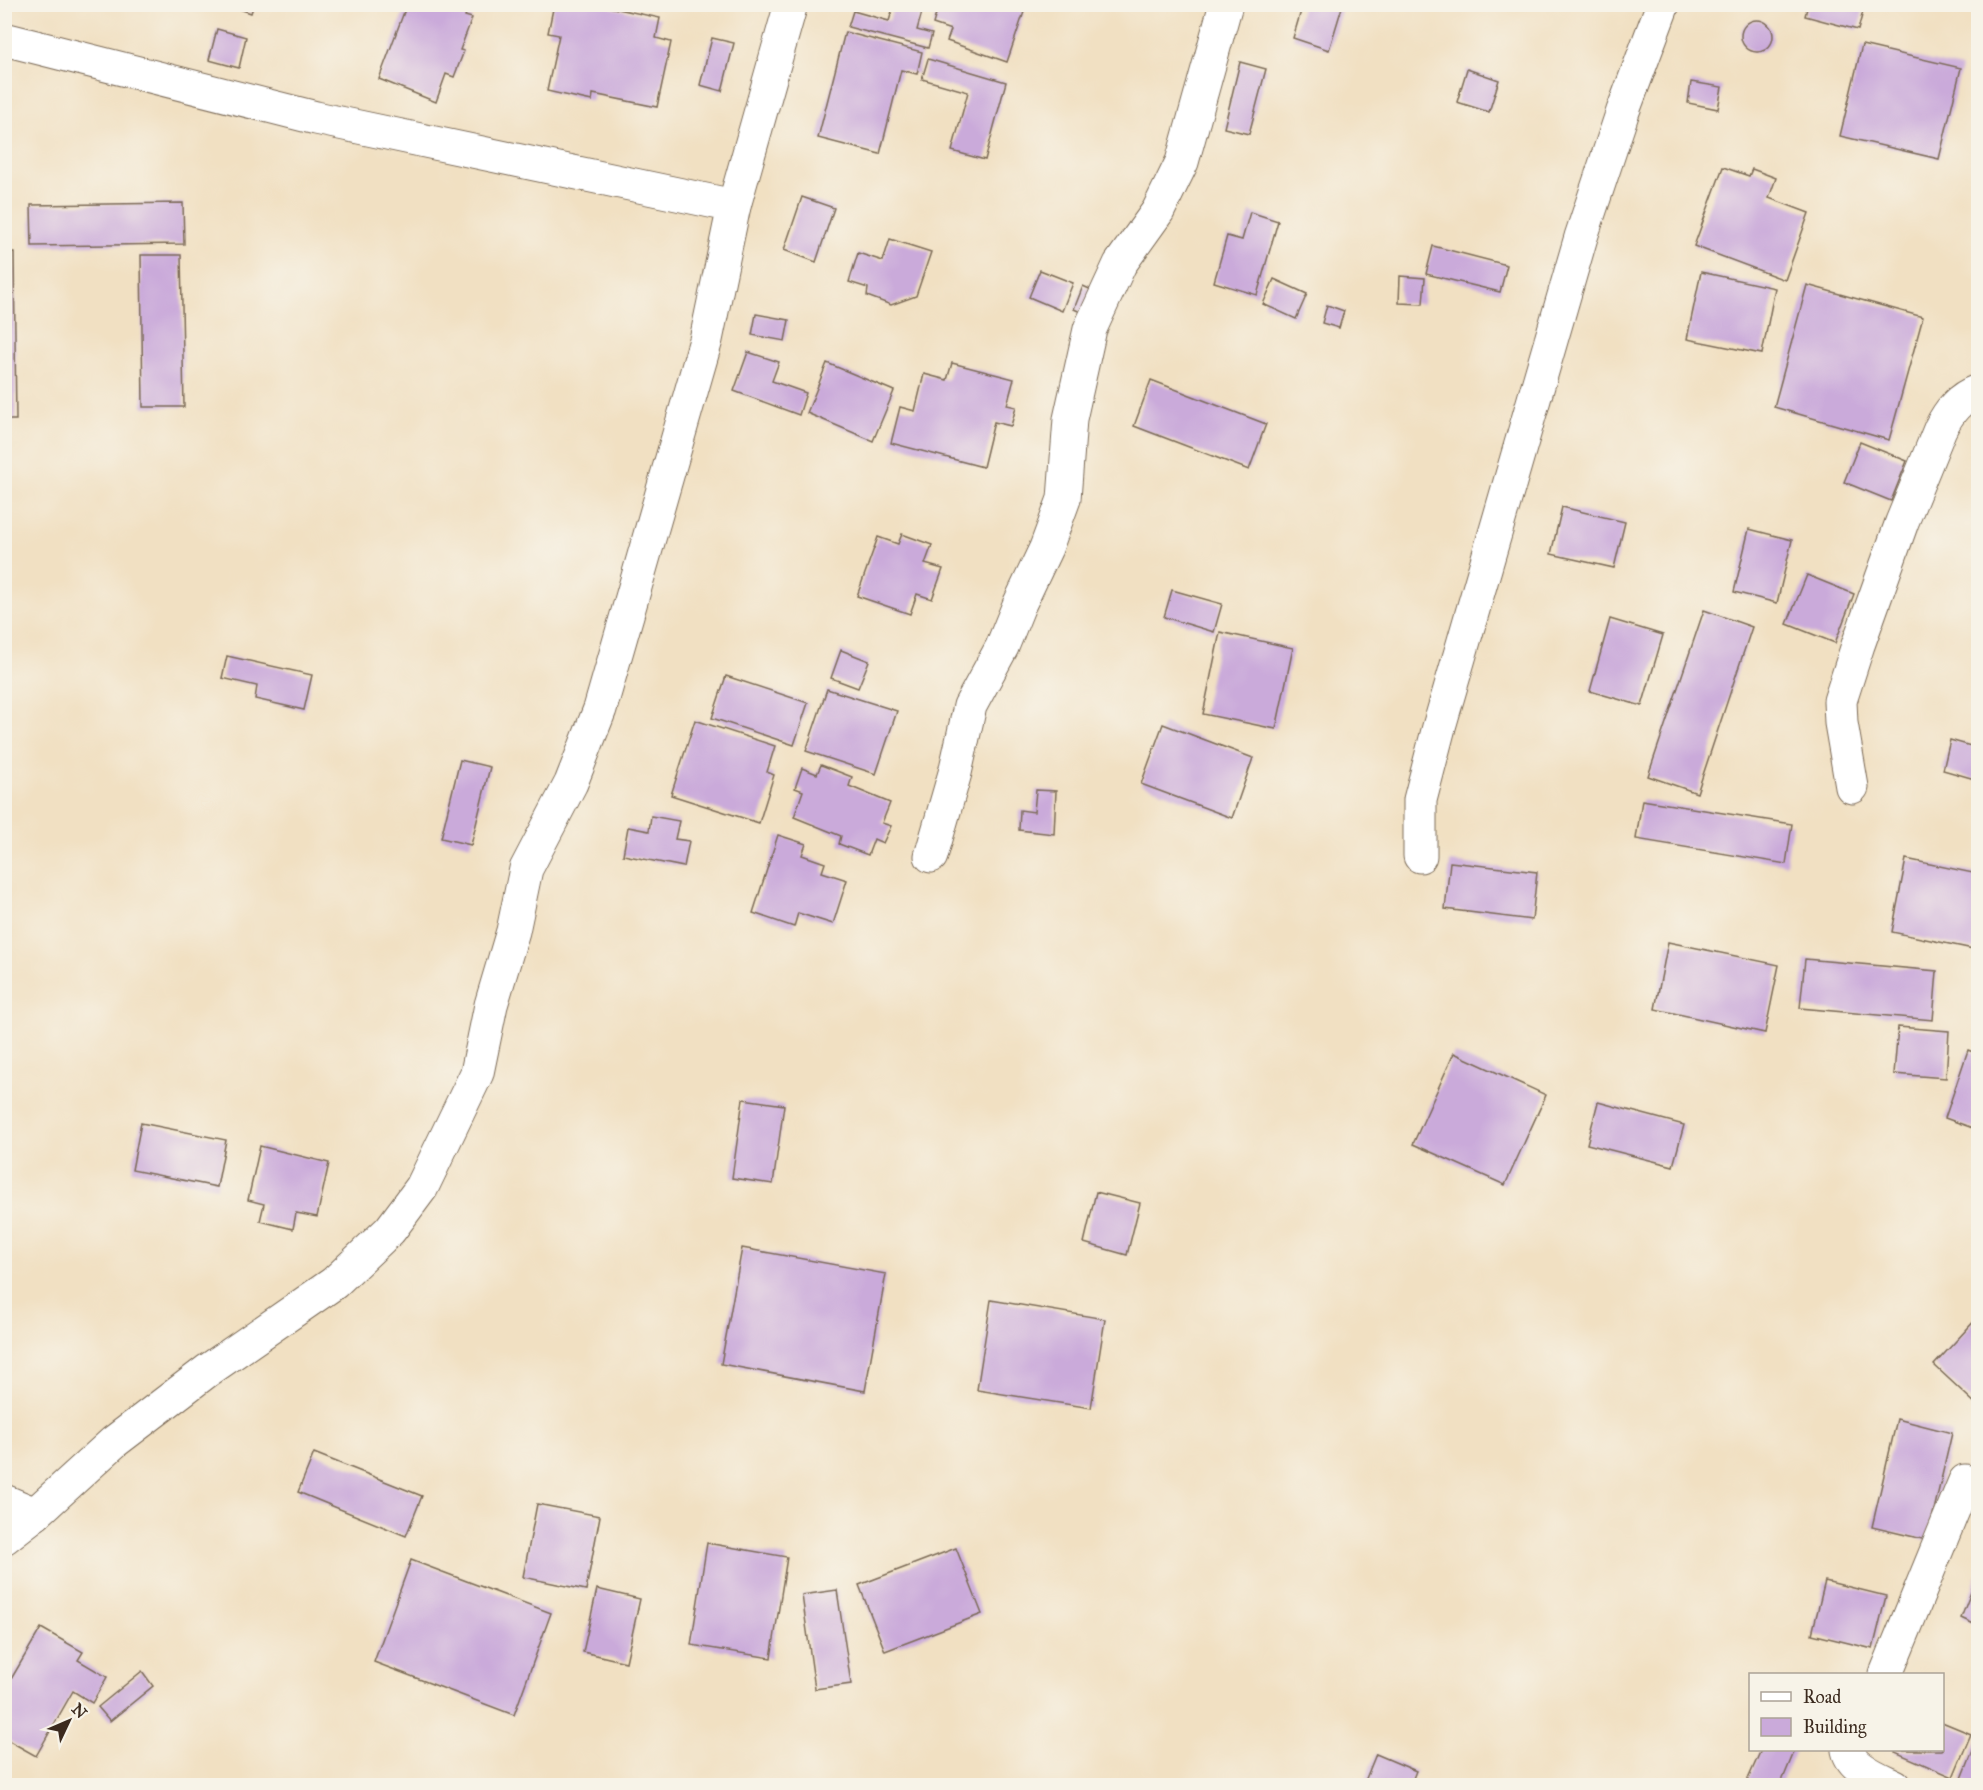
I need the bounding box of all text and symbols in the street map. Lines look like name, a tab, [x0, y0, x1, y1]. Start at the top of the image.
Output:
legend	[1749, 1673, 1944, 1751]
text: Road	[1803, 1686, 1841, 1708]
north arrow	[39, 1691, 99, 1751]
text: N	[68, 1699, 91, 1723]
text: Building	[1803, 1716, 1867, 1739]

